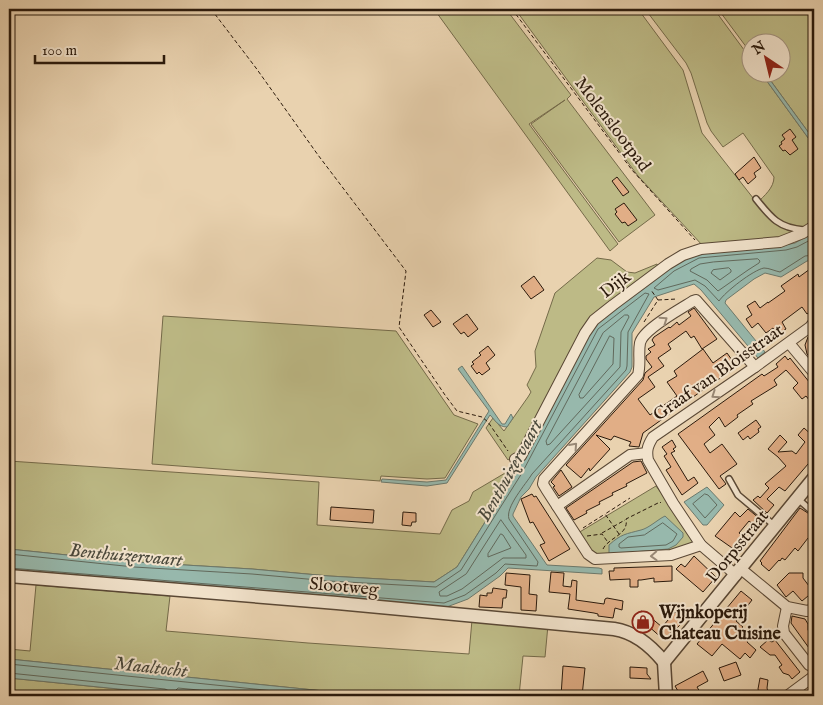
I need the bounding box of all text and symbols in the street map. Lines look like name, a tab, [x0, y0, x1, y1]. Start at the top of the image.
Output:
scale bar	[35, 32, 164, 64]
north arrow	[740, 32, 790, 82]
text: N	[748, 37, 769, 60]
text: 100 m	[42, 41, 78, 60]
street label: Molenslootpad	[569, 73, 655, 177]
street label: Dijk	[596, 266, 636, 304]
one-way arrow	[659, 317, 668, 326]
street label: Graaf van Bloisstraat	[649, 319, 789, 427]
one-way arrow	[711, 389, 721, 398]
water label: Benthuizervaart	[473, 415, 549, 527]
one-way arrow	[568, 443, 577, 452]
street label: Dorpsstraat	[702, 506, 775, 588]
water label: Benthuizervaart	[68, 539, 184, 573]
one-way arrow	[650, 551, 658, 562]
street label: Slootweg	[308, 573, 380, 602]
place label: Wijnkoperij Chateau Cuisine	[658, 602, 781, 646]
shop icon: Wijnkoperij Chateau Cuisine	[631, 610, 655, 634]
water label: Maaltocht	[113, 652, 189, 684]

